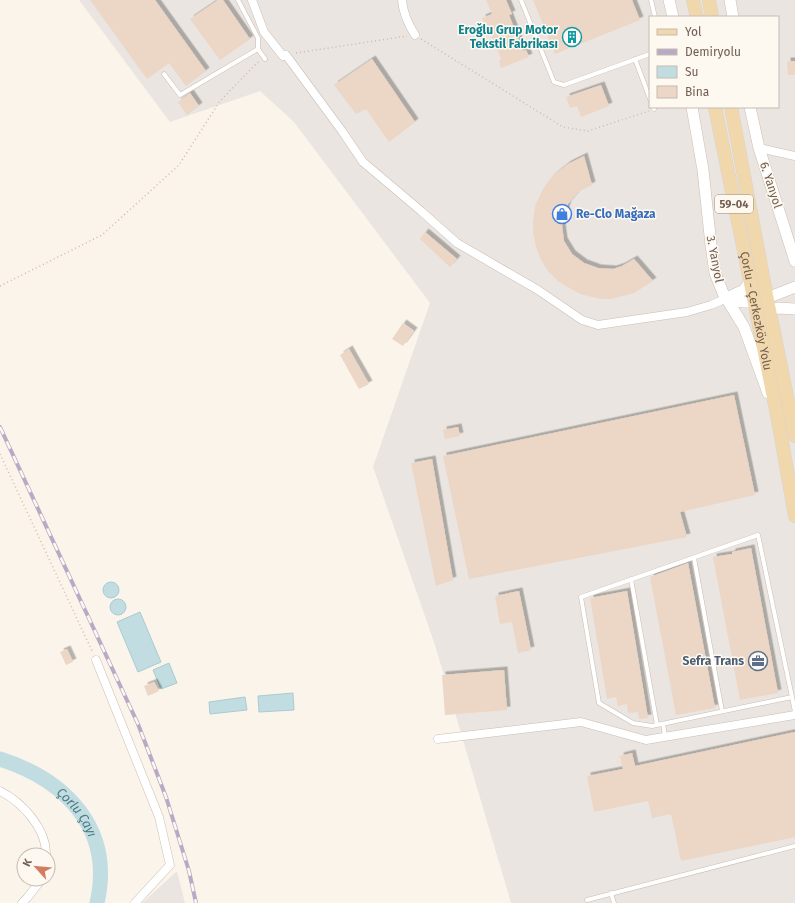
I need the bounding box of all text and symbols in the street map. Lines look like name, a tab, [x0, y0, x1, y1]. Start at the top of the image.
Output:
legend	[649, 16, 779, 108]
place label: Eroğlu Grup Motor Tekstil Fabrikası	[458, 23, 558, 51]
text: Yol	[685, 25, 702, 39]
building icon: Eroğlu Grup Motor Tekstil Fabrikası	[561, 26, 583, 48]
text: Demiryolu	[685, 45, 741, 59]
text: Su	[685, 65, 699, 79]
text: Bina	[685, 85, 709, 99]
street label: 6. Yanyol	[757, 160, 785, 210]
road number: 59-04	[715, 195, 753, 213]
shop icon: Re-Clo Mağaza	[551, 203, 573, 225]
place label: Re-Clo Mağaza	[576, 207, 656, 221]
street label: 3. Yanyol	[704, 234, 727, 284]
street label: Çorlu - Çerkezköy Yolu	[737, 250, 775, 372]
office icon: Sefra Trans	[747, 650, 769, 672]
place label: Sefra Trans	[683, 654, 744, 668]
water label: Çorlu Çayı	[54, 784, 100, 839]
north arrow	[16, 847, 56, 887]
text: K	[20, 856, 35, 869]

